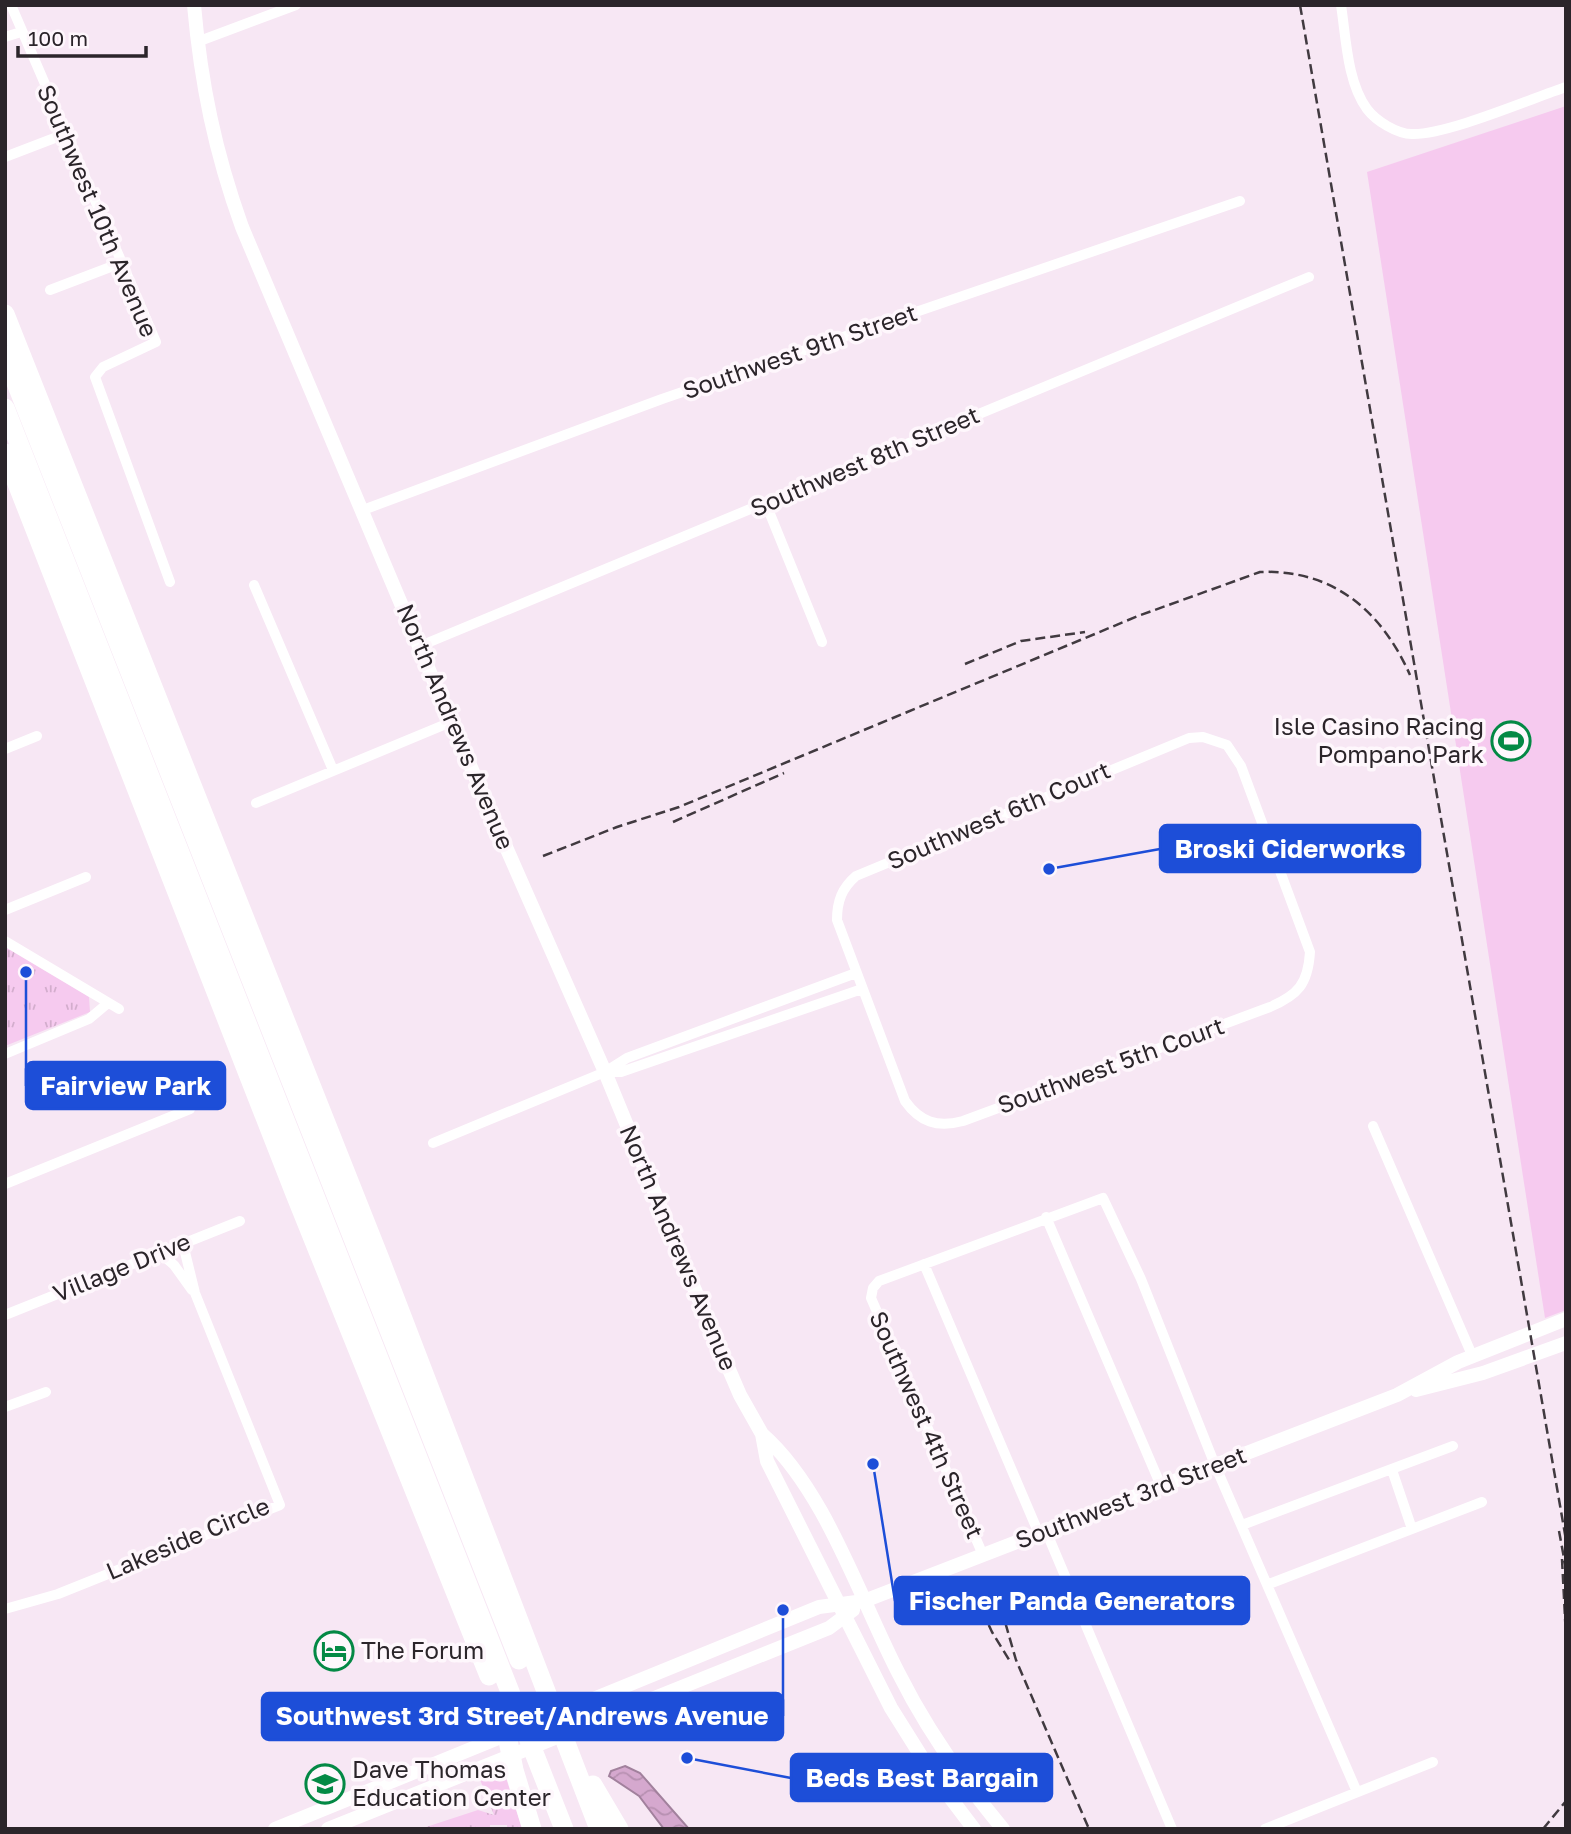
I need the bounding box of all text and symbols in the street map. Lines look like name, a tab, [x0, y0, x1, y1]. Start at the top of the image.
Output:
scale bar	[18, 14, 145, 58]
text: 100 m	[28, 25, 88, 51]
street label: Southwest 10th Avenue	[32, 80, 165, 341]
street label: Southwest 9th Street	[679, 297, 920, 404]
street label: Southwest 8th Street	[746, 399, 983, 522]
street label: North Andrews Avenue	[391, 599, 521, 854]
place label: Isle Casino Racing Pompano Park	[1274, 711, 1484, 768]
sports icon: Isle Casino Racing Pompano Park	[1490, 720, 1532, 762]
street label: Southwest 6th Court	[883, 755, 1114, 875]
callout: Broski Ciderworks	[1160, 825, 1420, 872]
text: Broski Ciderworks	[1174, 833, 1406, 864]
street label: Southwest 5th Court	[993, 1010, 1228, 1119]
callout: Fairview Park	[26, 1062, 225, 1109]
text: Fairview Park	[40, 1070, 212, 1101]
street label: North Andrews Avenue	[614, 1120, 744, 1375]
street label: Village Drive	[49, 1226, 194, 1307]
street label: Southwest 4th Street	[864, 1306, 991, 1543]
street label: Southwest 3rd Street	[1011, 1439, 1250, 1554]
street label: Lakeside Circle	[101, 1490, 273, 1585]
callout: Fischer Panda Generators	[895, 1577, 1249, 1624]
text: Fischer Panda Generators	[909, 1585, 1235, 1616]
hotel icon: The Forum	[313, 1630, 355, 1672]
place label: The Forum	[361, 1635, 484, 1664]
callout: Southwest 3rd Street/Andrews Avenue	[262, 1693, 783, 1740]
text: Southwest 3rd Street/Andrews Avenue	[276, 1700, 768, 1731]
place label: Dave Thomas Education Center	[352, 1754, 551, 1811]
callout: Beds Best Bargain	[791, 1754, 1052, 1801]
text: Beds Best Bargain	[806, 1762, 1038, 1793]
school or university icon: Dave Thomas Education Center	[304, 1763, 346, 1805]

